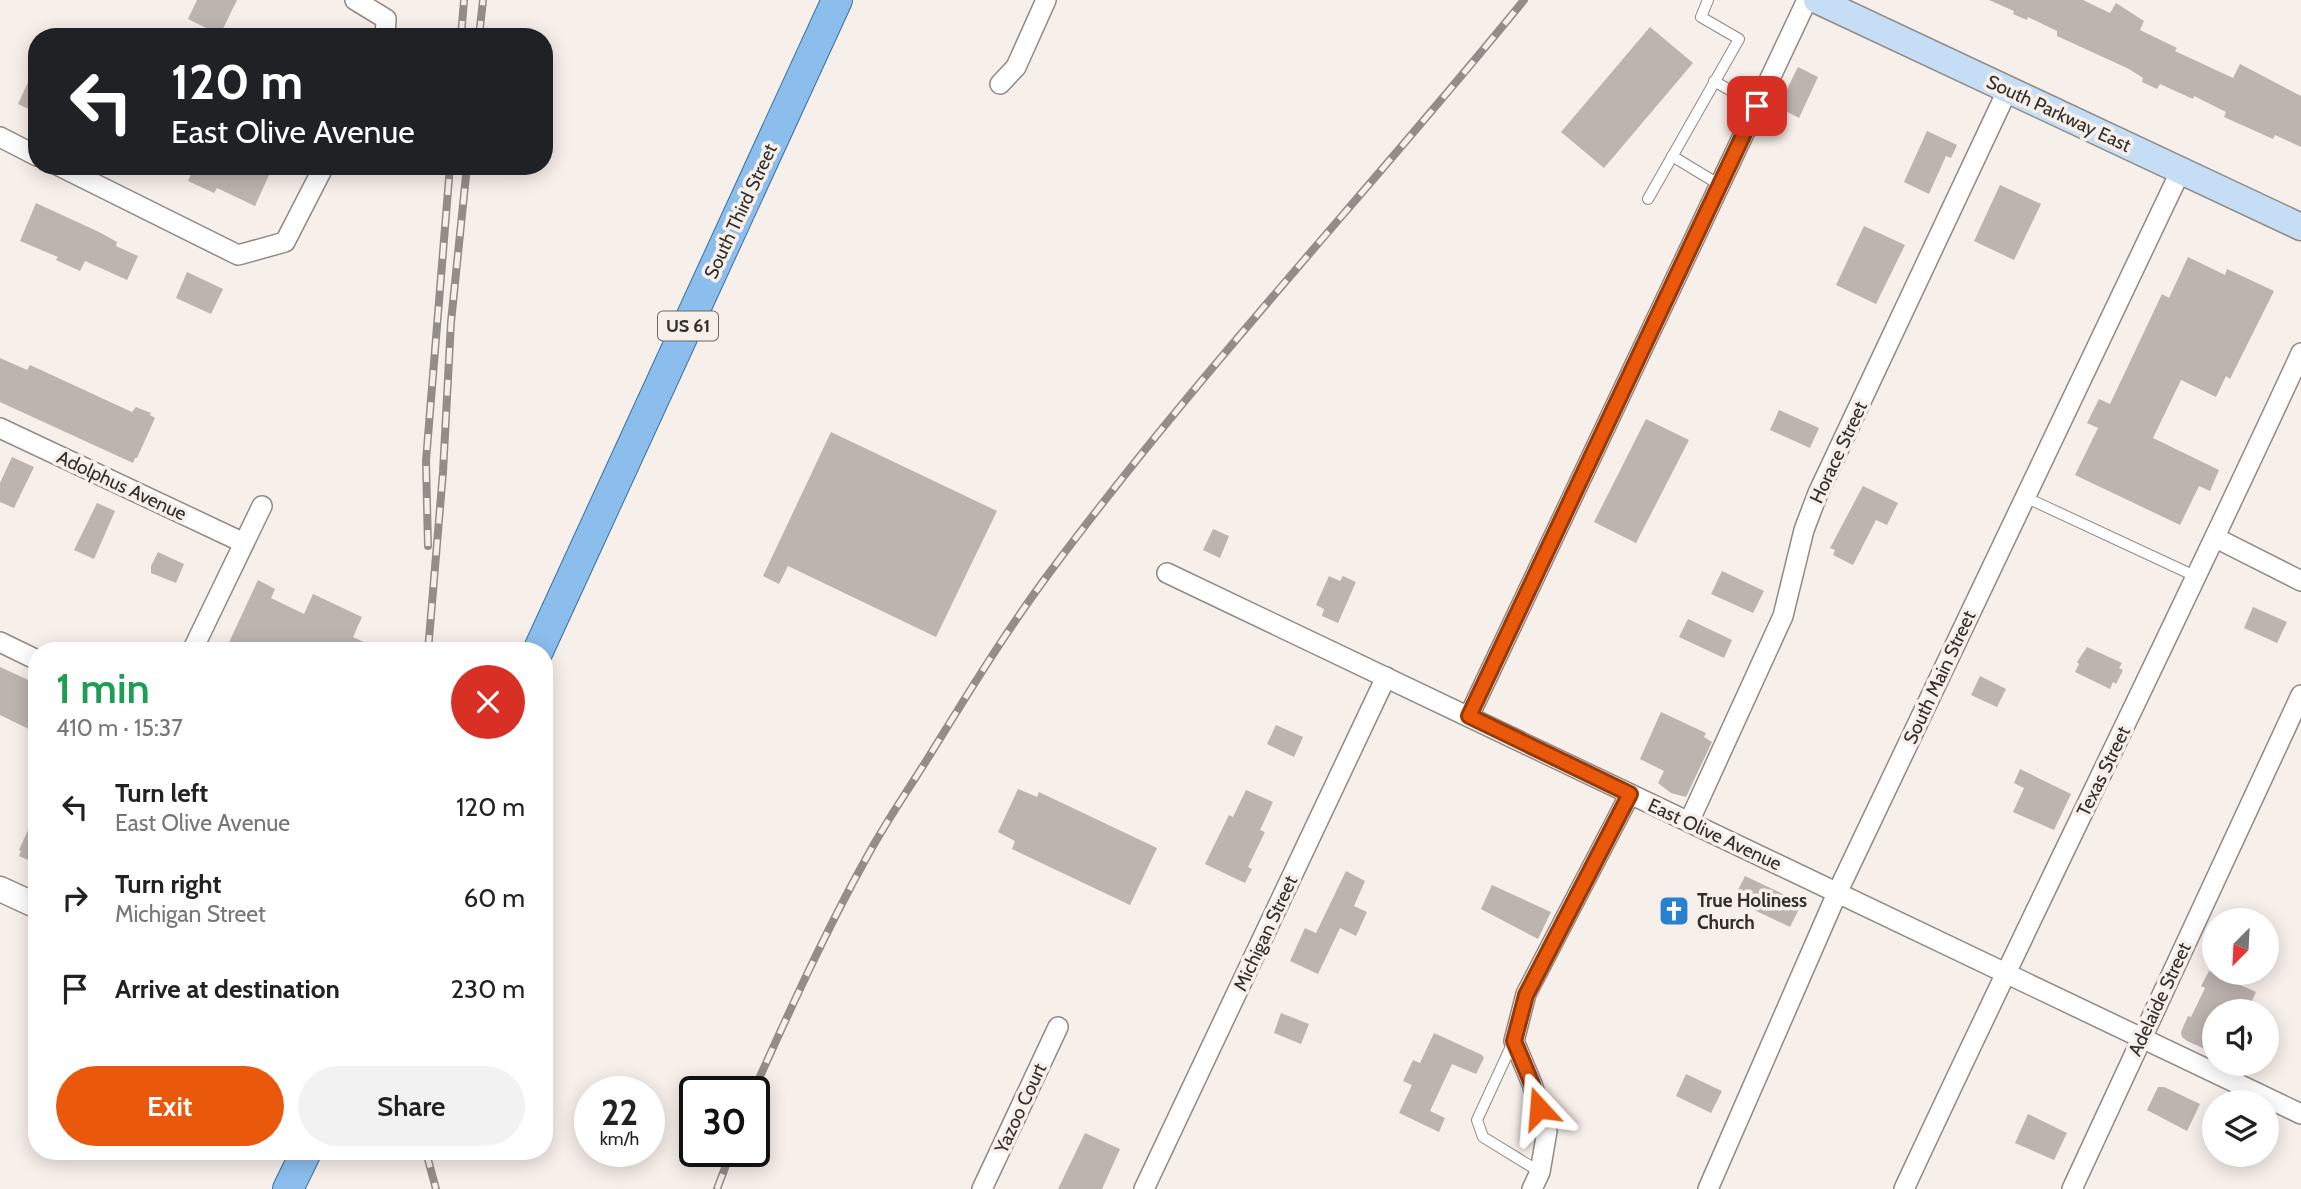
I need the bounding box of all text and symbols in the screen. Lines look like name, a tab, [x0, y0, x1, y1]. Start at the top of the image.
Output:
text: 120 m	[171, 52, 303, 111]
icon: left	[56, 56, 147, 147]
street label: South Parkway East	[1983, 70, 2135, 157]
pin	[1727, 76, 1787, 136]
icon: arrive	[1738, 87, 1776, 125]
text: East Olive Avenue	[171, 112, 415, 151]
street label: South Third Street	[699, 140, 782, 282]
road number: US 61	[658, 312, 718, 340]
street label: Horace Street	[1805, 397, 1872, 507]
street label: Adolphus Avenue	[53, 445, 190, 526]
street label: South Main Street	[1898, 606, 1981, 748]
text: 1 min	[56, 662, 150, 714]
button: close	[451, 665, 525, 739]
text: 410 m · 15:37	[56, 714, 183, 742]
street label: Texas Street	[2072, 722, 2135, 820]
text: Turn left	[115, 777, 208, 809]
icon: left	[56, 788, 94, 826]
text: 120 m	[456, 791, 525, 823]
street label: East Olive Avenue	[1644, 793, 1785, 876]
text: East Olive Avenue	[115, 809, 290, 837]
text: Turn right	[115, 868, 221, 900]
street label: Michigan Street	[1229, 871, 1302, 995]
icon: right	[56, 879, 94, 917]
text: 60 m	[463, 882, 525, 914]
place label: True Holiness Church	[1697, 889, 1807, 934]
church icon: True Holiness Church	[1657, 894, 1691, 928]
text: Michigan Street	[115, 900, 266, 928]
north arrow	[2202, 908, 2278, 985]
map controls	[2202, 908, 2279, 1167]
street label: Adelaide Street	[2123, 938, 2196, 1060]
icon: arrive	[56, 970, 94, 1008]
text: Arrive at destination	[115, 973, 340, 1005]
text: 230 m	[451, 973, 525, 1005]
button: sound	[2202, 999, 2279, 1076]
street label: Yazoo Court	[989, 1059, 1052, 1158]
button: Exit	[56, 1066, 284, 1146]
button: Share	[298, 1066, 525, 1146]
position arrow	[1502, 1071, 1576, 1145]
speed limit sign: 30	[679, 1076, 770, 1167]
button: layers	[2202, 1090, 2279, 1167]
text: 22	[601, 1091, 638, 1134]
text: km/h	[600, 1128, 639, 1150]

